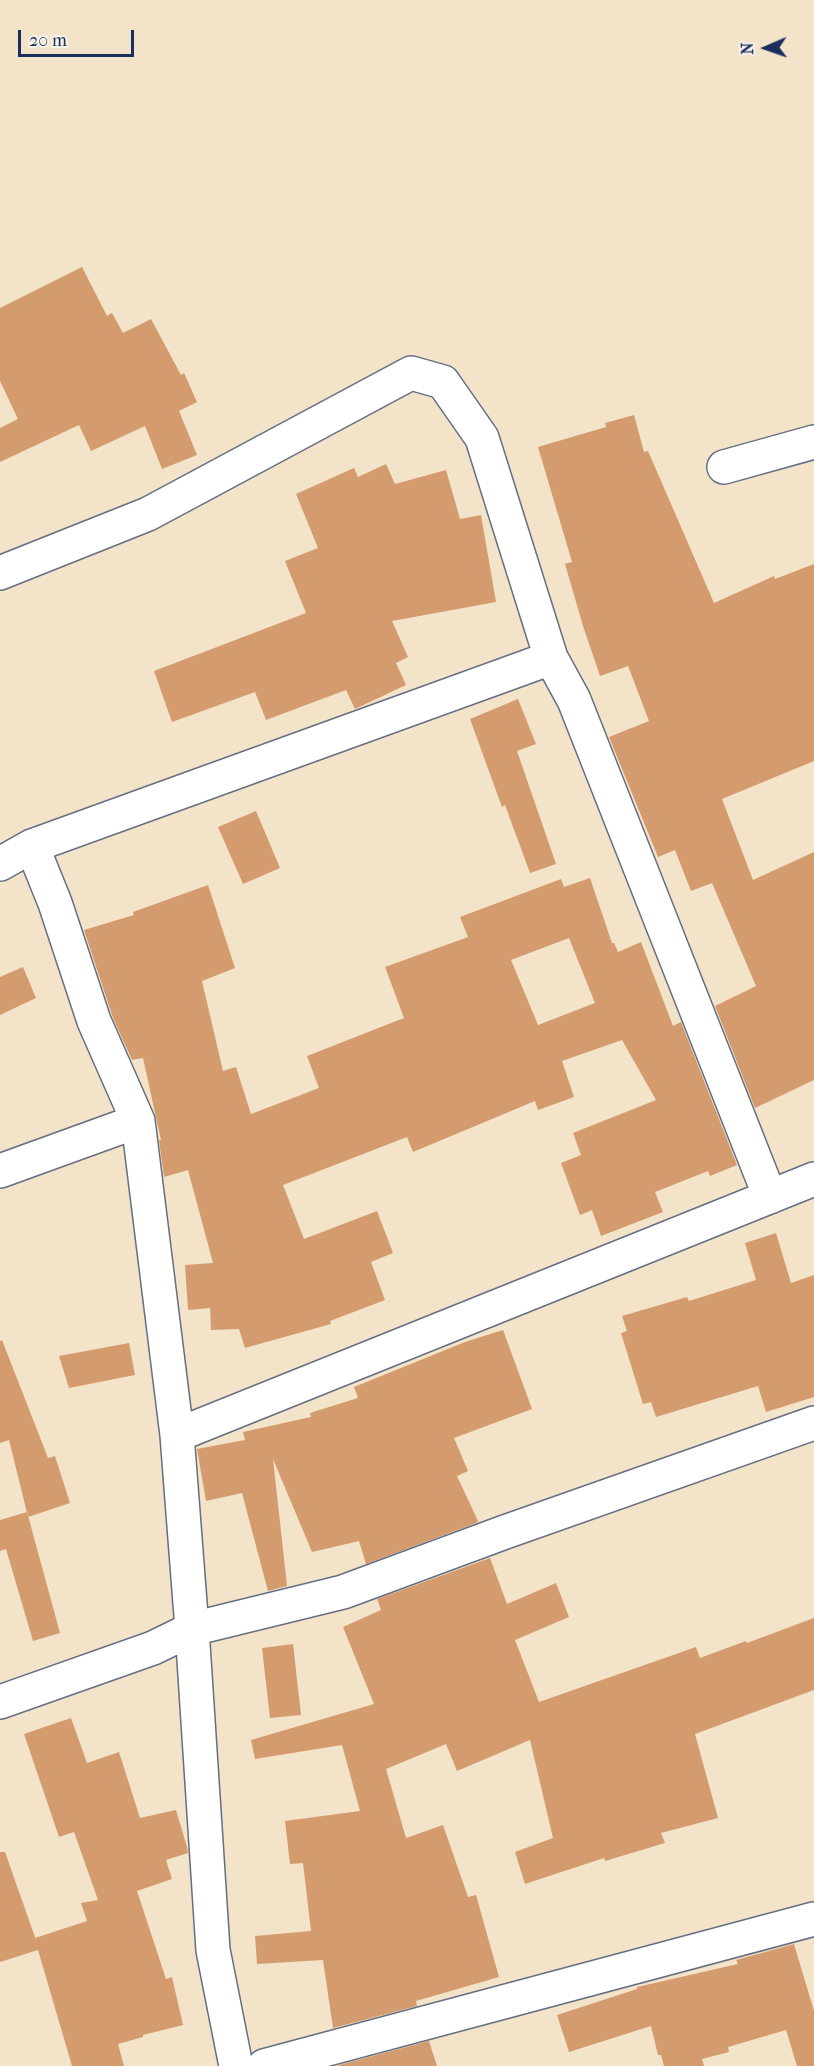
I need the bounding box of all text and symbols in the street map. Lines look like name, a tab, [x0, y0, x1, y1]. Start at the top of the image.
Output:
scale bar	[21, 18, 136, 56]
north arrow	[736, 18, 796, 78]
text: 20 m	[29, 30, 67, 51]
text: N	[738, 42, 757, 55]

